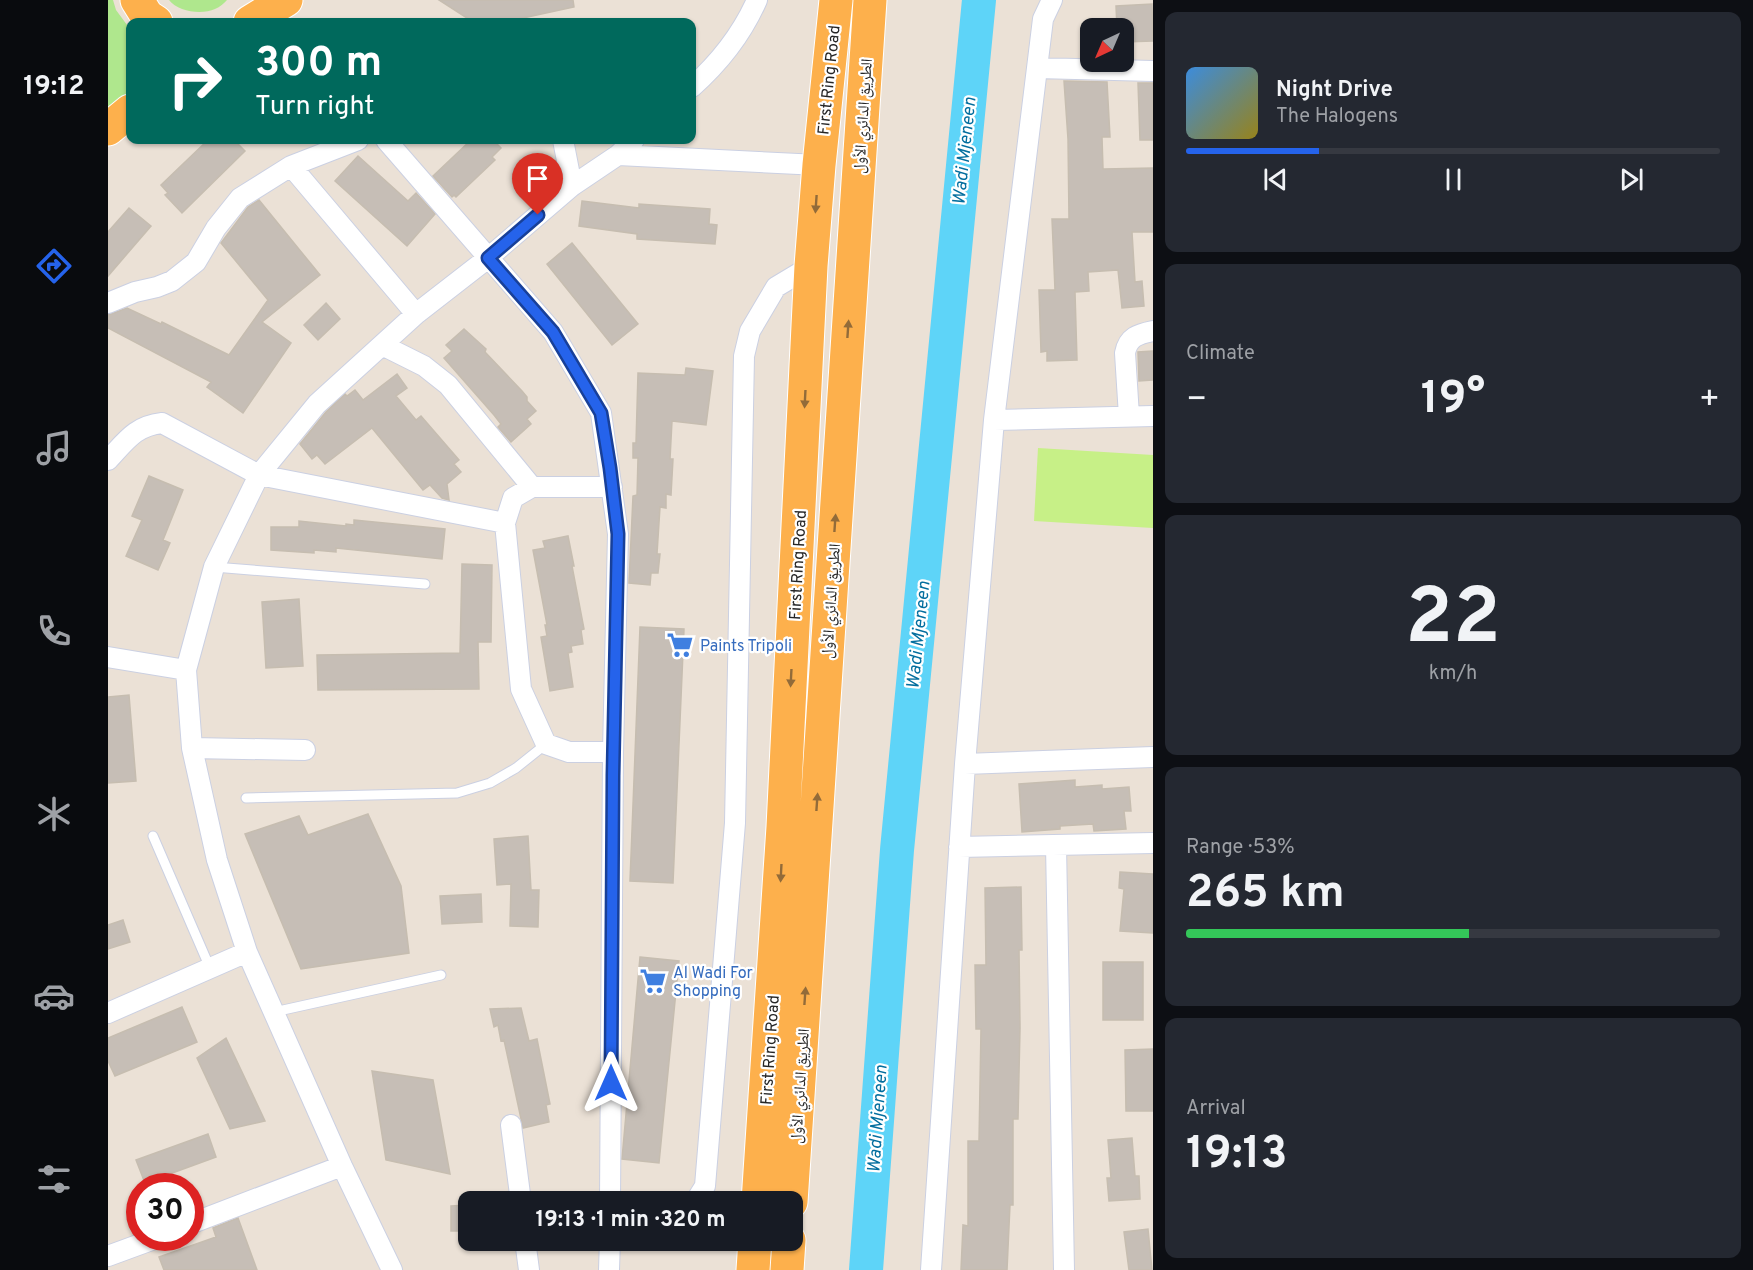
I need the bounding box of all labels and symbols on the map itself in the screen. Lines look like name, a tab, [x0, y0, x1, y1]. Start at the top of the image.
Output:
north arrow	[1080, 18, 1134, 72]
street label: First Ring Road	[814, 24, 846, 136]
street label: الطريق الدائري الأول	[850, 58, 879, 175]
water label: Wadi Mjeneen	[948, 96, 983, 206]
pin	[512, 153, 563, 215]
one-way arrow	[811, 195, 821, 214]
one-way arrow	[843, 319, 853, 338]
one-way arrow	[800, 390, 809, 409]
street label: First Ring Road	[786, 510, 812, 621]
one-way arrow	[831, 514, 840, 533]
street label: الطريق الدائري الأول	[818, 543, 847, 660]
water label: Wadi Mjeneen	[902, 580, 937, 690]
supermarket icon: Paints Tripoli	[665, 630, 695, 660]
place label: Paints Tripoli	[700, 637, 792, 657]
one-way arrow	[787, 668, 796, 687]
one-way arrow	[813, 792, 822, 811]
one-way arrow	[776, 863, 785, 882]
place label: Al Wadi For Shopping	[673, 964, 753, 1002]
supermarket icon: Al Wadi For Shopping	[638, 966, 668, 996]
one-way arrow	[800, 987, 809, 1006]
street label: First Ring Road	[757, 995, 785, 1106]
street label: الطريق الدائري الأول	[787, 1028, 816, 1145]
position arrow	[579, 1051, 643, 1115]
water label: Wadi Mjeneen	[863, 1064, 894, 1174]
speed limit sign: 30	[126, 1173, 204, 1251]

